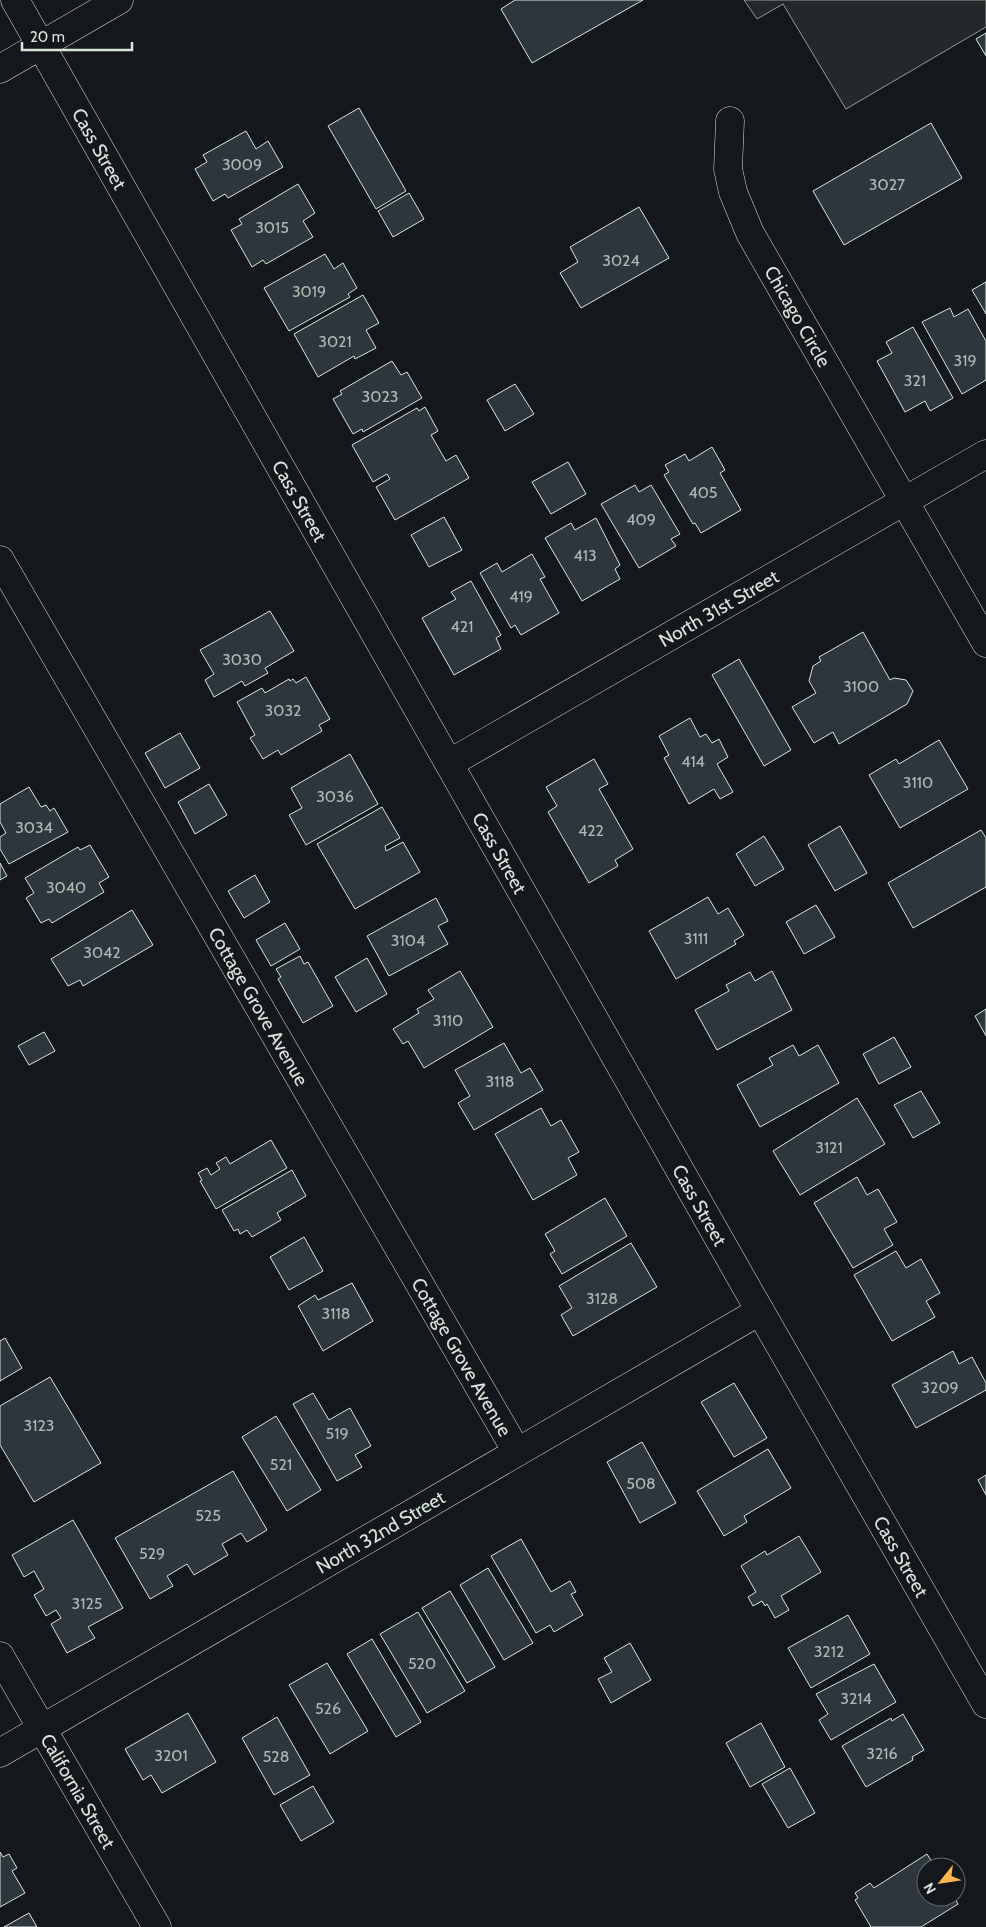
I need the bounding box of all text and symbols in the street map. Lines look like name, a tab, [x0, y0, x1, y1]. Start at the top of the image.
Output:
scale bar	[22, 20, 132, 52]
text: 20 m	[30, 28, 65, 46]
street label: Cass Street	[67, 104, 132, 194]
house number: 3009	[222, 155, 262, 174]
house number: 3027	[869, 175, 905, 194]
house number: 3015	[255, 218, 289, 237]
house number: 3024	[602, 251, 640, 270]
street label: Chicago Circle	[760, 262, 836, 371]
house number: 3019	[292, 282, 326, 301]
house number: 3021	[318, 332, 352, 351]
house number: 319	[954, 351, 976, 370]
house number: 321	[904, 371, 926, 390]
house number: 3023	[362, 387, 398, 406]
street label: Cass Street	[267, 456, 332, 546]
house number: 405	[688, 483, 718, 502]
house number: 409	[626, 510, 656, 529]
house number: 413	[573, 546, 597, 565]
street label: North 31st Street	[655, 564, 783, 652]
house number: 419	[509, 587, 533, 606]
house number: 421	[451, 617, 473, 636]
house number: 3030	[222, 650, 262, 669]
house number: 3100	[843, 677, 879, 696]
house number: 3032	[265, 701, 301, 720]
house number: 414	[681, 752, 705, 771]
house number: 3110	[903, 773, 933, 792]
house number: 3036	[316, 787, 354, 806]
street label: Cass Street	[468, 808, 532, 898]
house number: 3034	[15, 818, 53, 837]
house number: 422	[578, 821, 604, 840]
house number: 3040	[46, 878, 86, 897]
street label: Cottage Grove Avenue	[204, 923, 314, 1090]
house number: 3111	[684, 929, 708, 948]
house number: 3104	[391, 931, 425, 950]
house number: 3042	[83, 943, 121, 962]
house number: 3110	[433, 1011, 463, 1030]
house number: 3118	[486, 1072, 514, 1091]
house number: 3121	[815, 1138, 843, 1157]
street label: Cass Street	[668, 1160, 732, 1250]
street label: Cottage Grove Avenue	[407, 1273, 517, 1440]
house number: 3128	[586, 1289, 618, 1308]
house number: 3118	[322, 1304, 350, 1323]
house number: 3209	[921, 1378, 959, 1397]
house number: 3123	[24, 1416, 54, 1435]
house number: 519	[326, 1424, 348, 1443]
house number: 521	[270, 1455, 292, 1474]
house number: 508	[626, 1474, 656, 1493]
street label: North 32nd Street	[312, 1485, 449, 1578]
house number: 525	[195, 1506, 221, 1525]
street label: Cass Street	[869, 1512, 934, 1602]
house number: 529	[139, 1544, 165, 1563]
house number: 3125	[72, 1594, 102, 1613]
house number: 3212	[814, 1642, 844, 1661]
house number: 520	[408, 1654, 436, 1673]
house number: 3214	[840, 1689, 872, 1708]
house number: 526	[315, 1699, 341, 1718]
street label: California Street	[36, 1729, 121, 1853]
house number: 3216	[866, 1744, 898, 1763]
house number: 3201	[154, 1746, 188, 1765]
house number: 528	[263, 1747, 289, 1766]
north arrow	[916, 1857, 966, 1907]
text: N	[919, 1880, 940, 1897]

